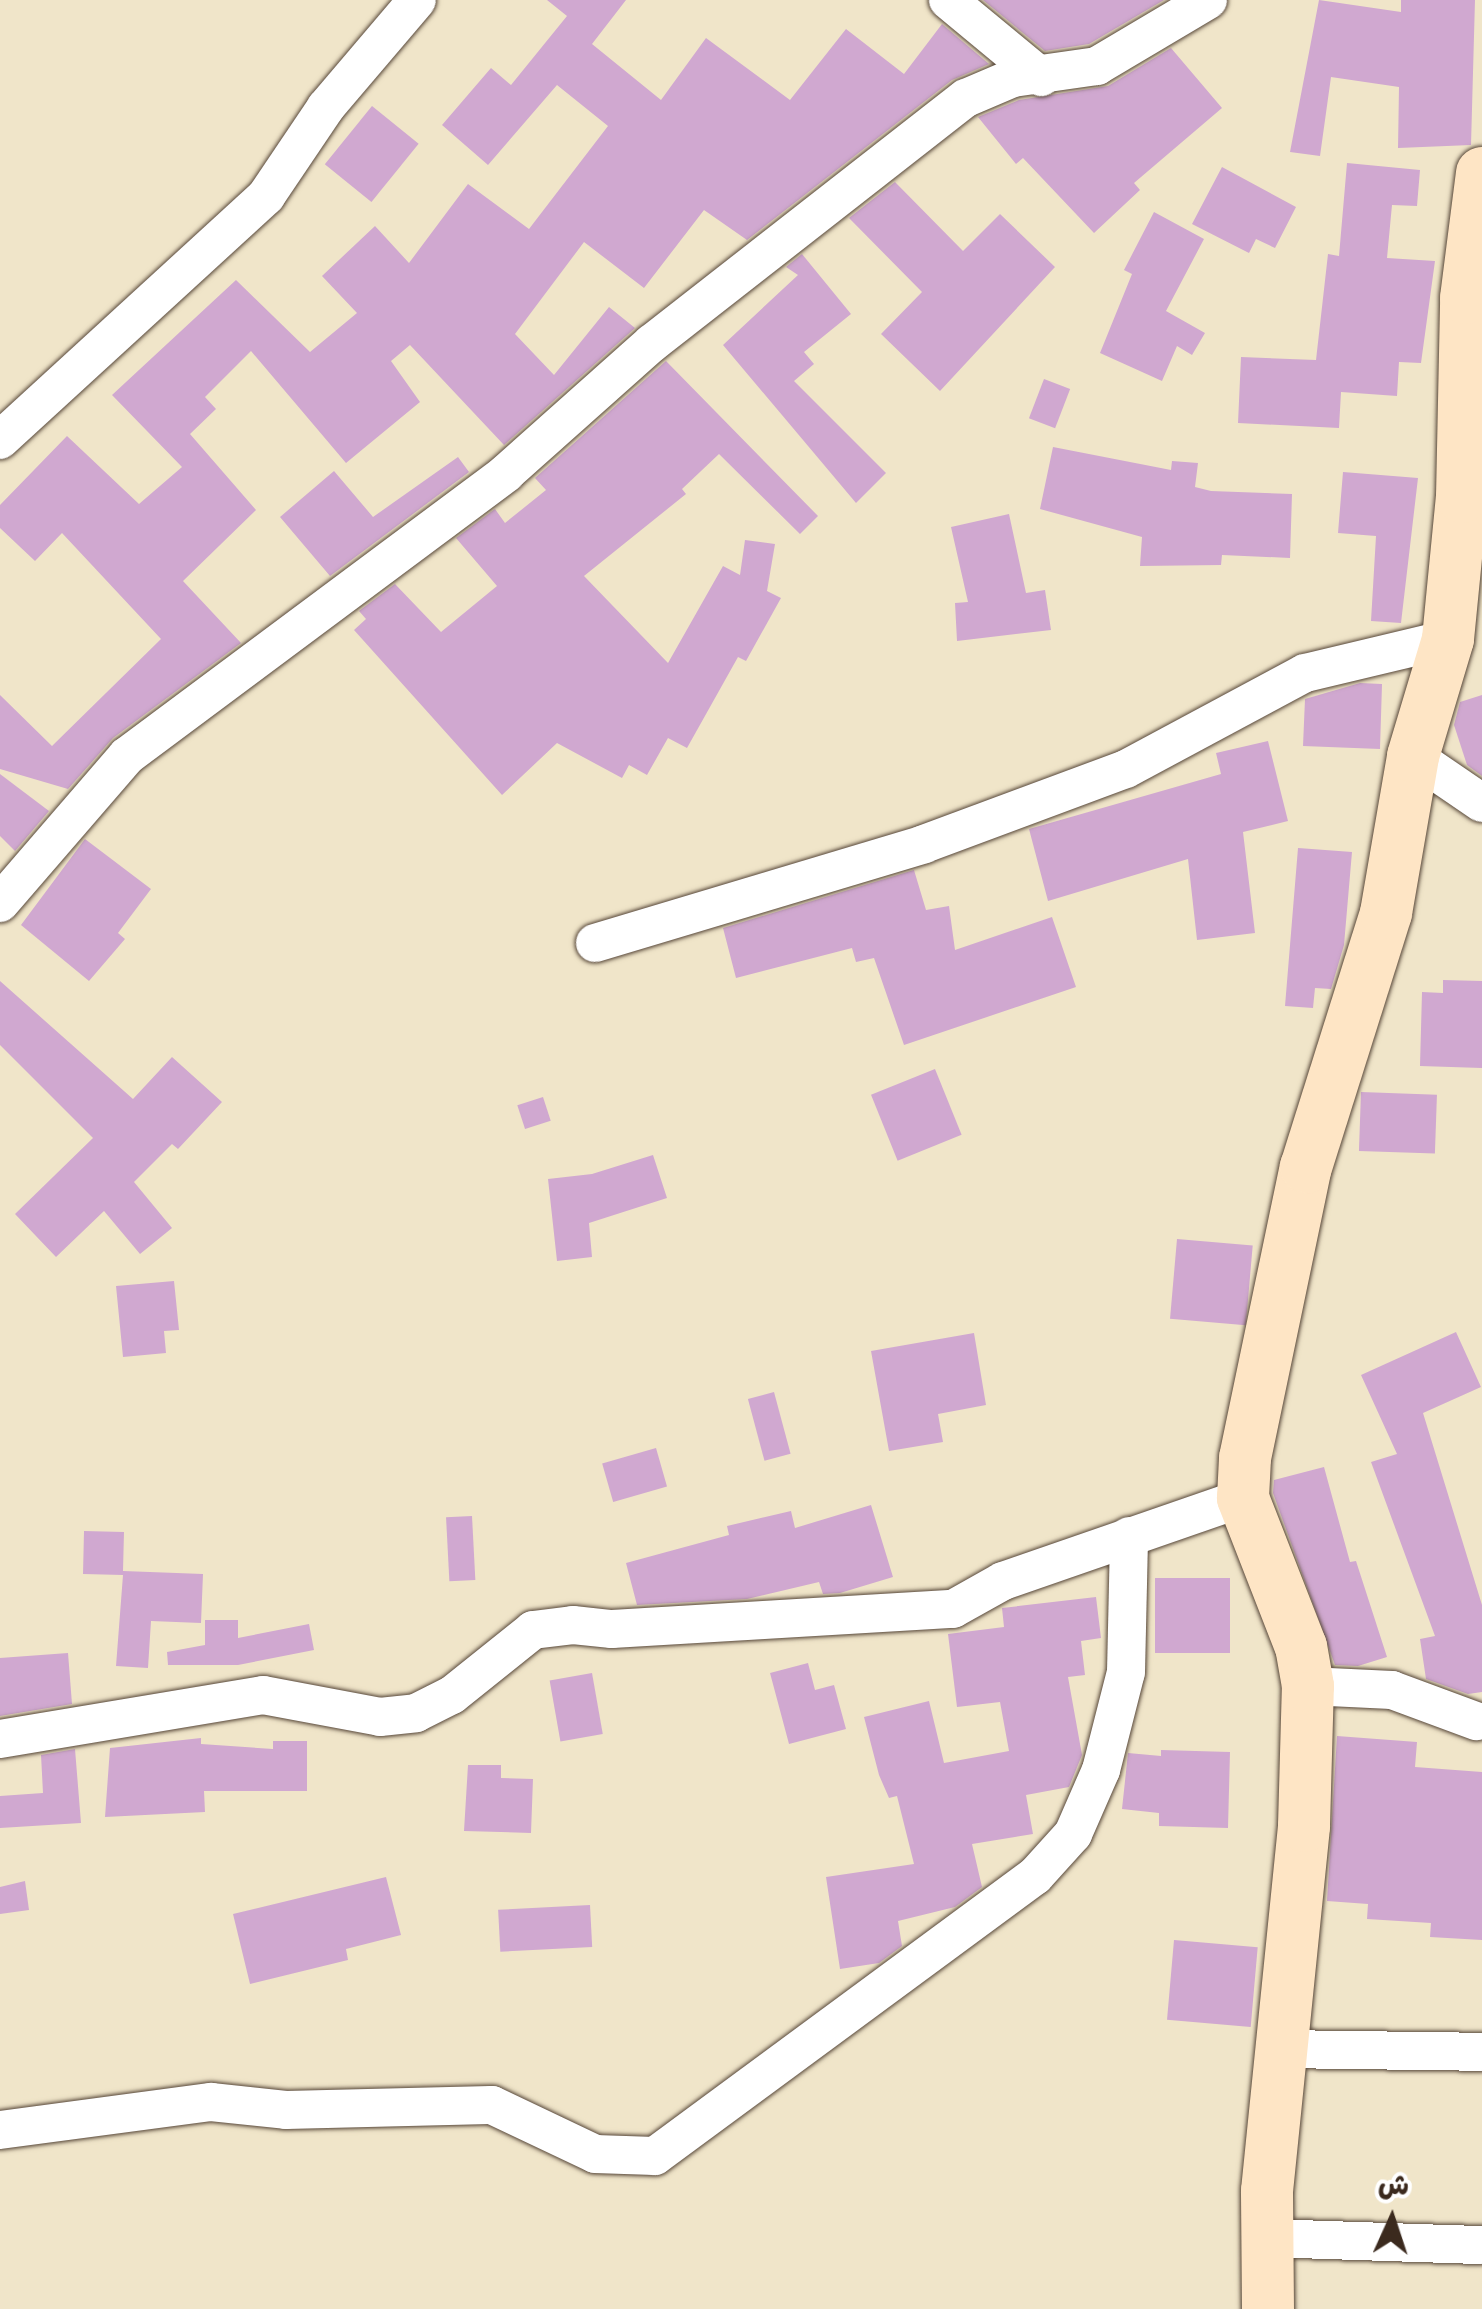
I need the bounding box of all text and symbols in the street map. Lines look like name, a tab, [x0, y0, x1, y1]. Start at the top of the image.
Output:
text: ش	[1377, 2168, 1410, 2210]
north arrow	[1342, 2169, 1442, 2269]

